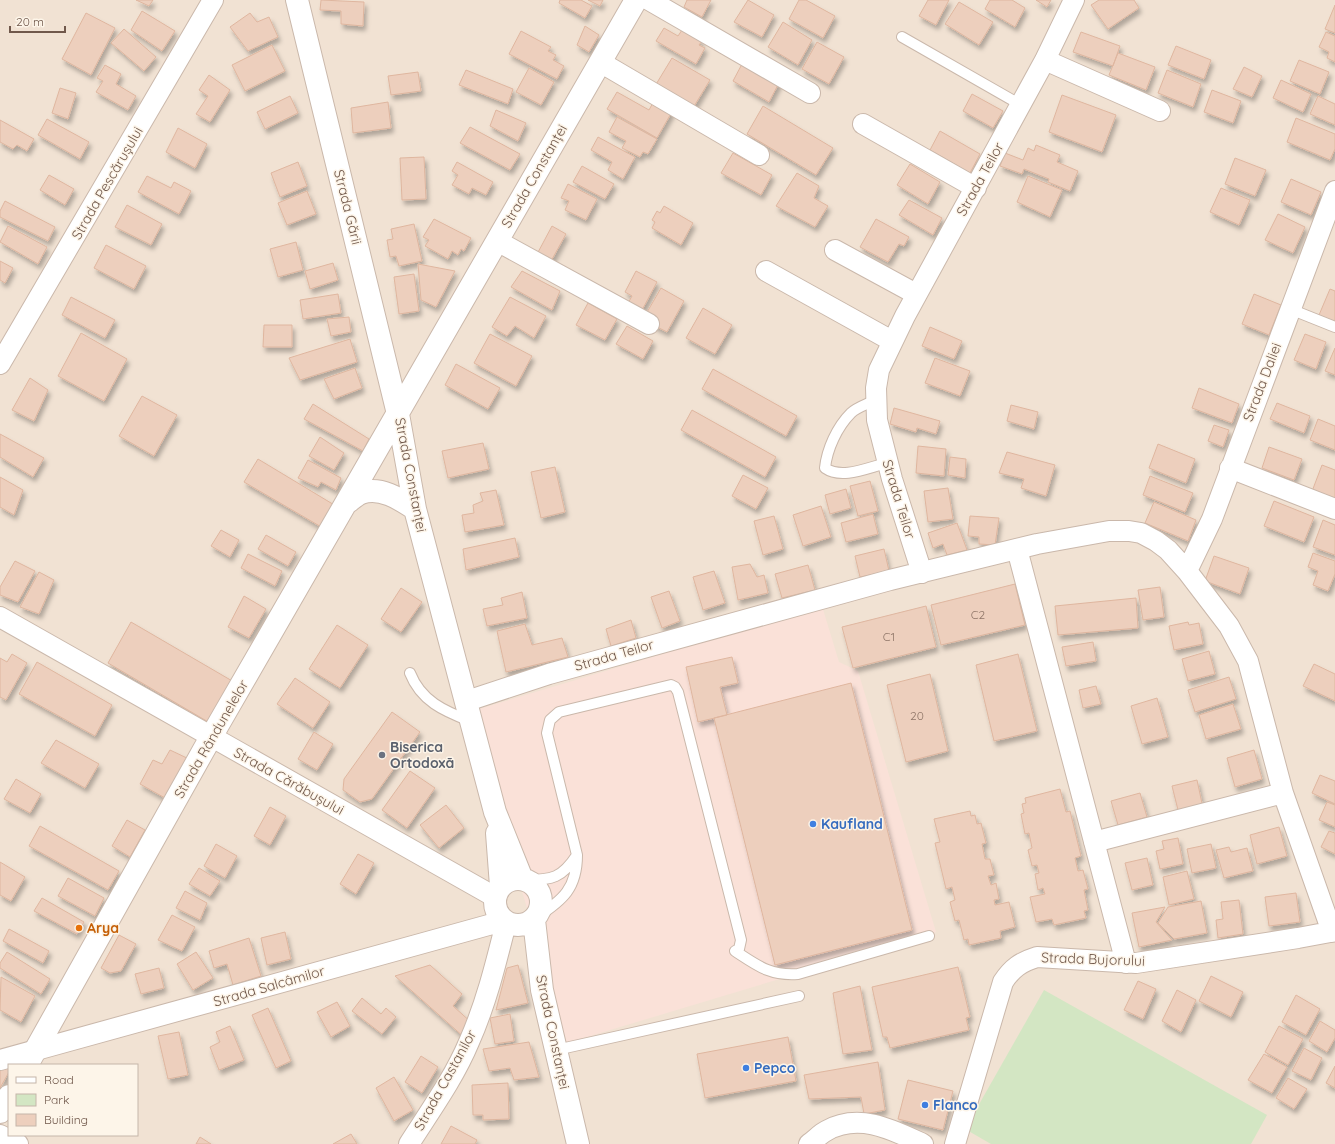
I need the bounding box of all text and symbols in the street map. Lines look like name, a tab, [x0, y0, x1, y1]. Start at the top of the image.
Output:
scale bar	[10, 8, 65, 34]
text: 20 m	[16, 14, 44, 29]
street label: Strada Constanței	[497, 121, 571, 231]
street label: Strada Pescărușului	[67, 123, 147, 243]
street label: Strada Teilor	[952, 138, 1008, 219]
street label: Strada Gării	[330, 168, 366, 246]
street label: Strada Daliei	[1239, 340, 1285, 424]
street label: Strada Constanței	[391, 416, 431, 534]
street label: Strada Teilor	[878, 457, 920, 541]
house number: C2	[971, 607, 986, 622]
house number: C1	[883, 629, 895, 644]
street label: Strada Teilor	[572, 635, 656, 675]
street label: Strada Rândunelelor	[170, 676, 253, 801]
house number: 20	[910, 708, 924, 723]
place label: Biserica Ortodoxă	[390, 738, 454, 772]
street label: Strada Cărăbușului	[231, 743, 347, 819]
marker: Biserica Ortodoxă	[377, 750, 387, 760]
place label: Kaufland	[821, 815, 883, 833]
marker: Kaufland	[808, 819, 818, 829]
place label: Arya	[87, 919, 119, 937]
marker: Arya	[74, 923, 84, 933]
street label: Strada Bujorului	[1041, 948, 1145, 970]
street label: Strada Salcâmilor	[211, 961, 327, 1010]
street label: Strada Constanței	[532, 973, 574, 1091]
street label: Strada Castanilor	[410, 1026, 480, 1134]
place label: Pepco	[754, 1059, 796, 1077]
marker: Pepco	[741, 1063, 751, 1073]
legend	[8, 1064, 138, 1136]
text: Road	[44, 1072, 74, 1087]
text: Park	[44, 1092, 69, 1107]
place label: Flanco	[933, 1096, 978, 1114]
marker: Flanco	[920, 1100, 930, 1110]
text: Building	[44, 1112, 88, 1127]

